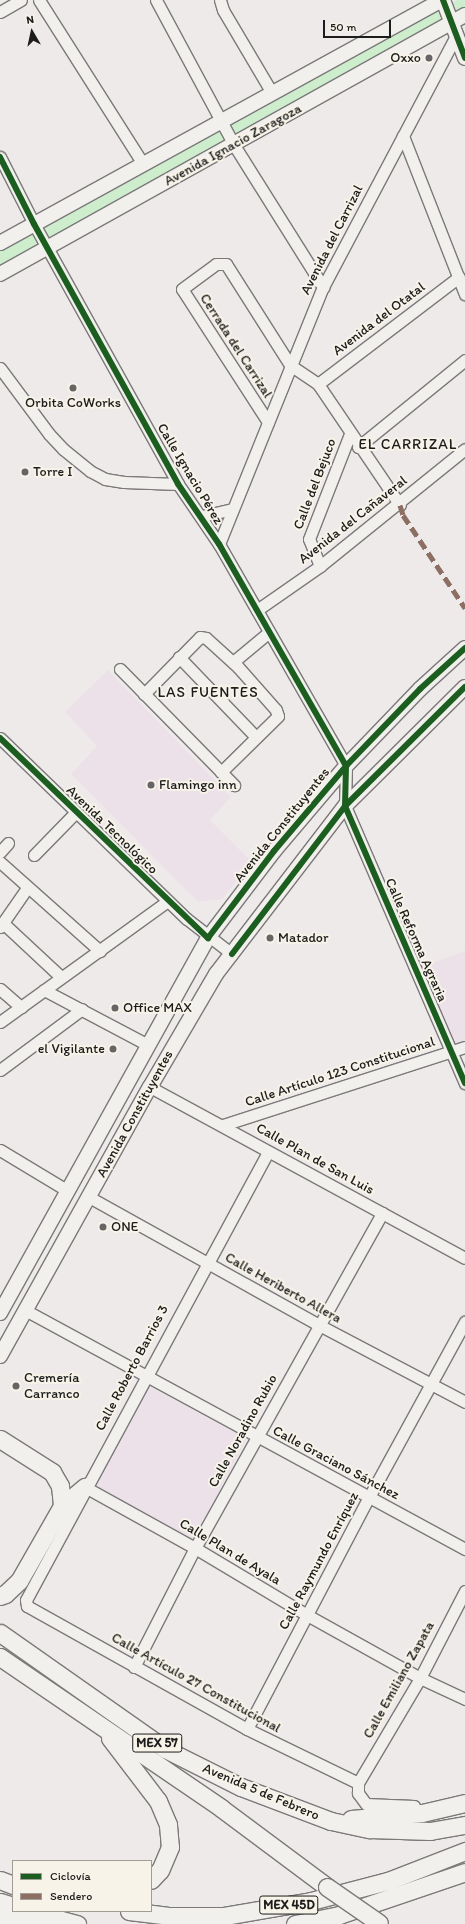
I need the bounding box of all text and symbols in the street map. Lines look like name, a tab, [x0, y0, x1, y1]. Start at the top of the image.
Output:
north arrow	[12, 12, 52, 52]
scale bar	[325, 12, 393, 38]
text: N	[25, 13, 35, 27]
text: 50 m	[330, 20, 356, 34]
place label: Oxxo	[390, 50, 421, 66]
marker: Oxxo	[424, 53, 434, 63]
street label: Avenida Ignacio Zaragoza	[161, 100, 305, 190]
street label: Avenida del Carrizal	[297, 182, 367, 298]
street label: Avenida del Otatal	[330, 279, 428, 359]
street label: Cerrada del Carrizal	[196, 291, 276, 401]
marker: Orbita CoWorks	[68, 383, 78, 393]
place label: Orbita CoWorks	[25, 395, 121, 411]
street label: Calle Ignacio Pérez	[153, 421, 227, 527]
street label: Calle del Bejuco	[290, 436, 340, 532]
district label: EL CARRIZAL	[359, 436, 457, 454]
place label: Torre I	[33, 464, 72, 480]
marker: Torre I	[20, 467, 30, 477]
street label: Avenida del Cañaveral	[295, 472, 411, 568]
district label: LAS FUENTES	[157, 684, 259, 702]
street label: Avenida Constituyentes	[231, 764, 333, 886]
place label: Flamingo inn	[159, 777, 237, 793]
marker: Flamingo inn	[146, 780, 156, 790]
street label: Avenida Tecnológico	[63, 782, 161, 878]
street label: Calle Reforma Agraria	[381, 875, 451, 1005]
place label: Matador	[278, 930, 329, 946]
marker: Matador	[265, 933, 275, 943]
place label: Office MAX	[123, 1000, 192, 1016]
marker: Office MAX	[110, 1003, 120, 1013]
street label: Calle Artículo 123 Constitucional	[243, 1033, 437, 1111]
place label: el Vigilante	[38, 1041, 105, 1057]
marker: el Vigilante	[108, 1044, 118, 1054]
street label: Avenida Constituyentes	[93, 1048, 177, 1180]
street label: Calle Plan de San Luis	[253, 1120, 377, 1198]
place label: ONE	[111, 1219, 138, 1235]
marker: ONE	[98, 1222, 108, 1232]
street label: Calle Heriberto Allera	[222, 1249, 344, 1327]
street label: Calle Roberto Barrios 3	[92, 1303, 172, 1433]
place label: Cremería Carranco	[24, 1370, 80, 1402]
street label: Calle Noradino Rubio	[205, 1372, 281, 1490]
marker: Cremería Carranco	[11, 1381, 21, 1391]
street label: Calle Graciano Sánchez	[269, 1422, 403, 1504]
street label: Calle Raymundo Enríquez	[276, 1489, 362, 1633]
street label: Calle Plan de Ayala	[176, 1515, 284, 1589]
street label: Calle Emiliano Zapata	[360, 1618, 438, 1742]
street label: Calle Artículo 27 Constitucional	[108, 1629, 284, 1737]
road number: MEX 57	[132, 1732, 182, 1754]
street label: Avenida 5 de Febrero	[201, 1760, 321, 1824]
legend	[12, 1860, 152, 1912]
text: Ciclovía	[50, 1869, 91, 1883]
text: Sendero	[50, 1889, 92, 1903]
road number: MEX 45D	[259, 1894, 319, 1916]

